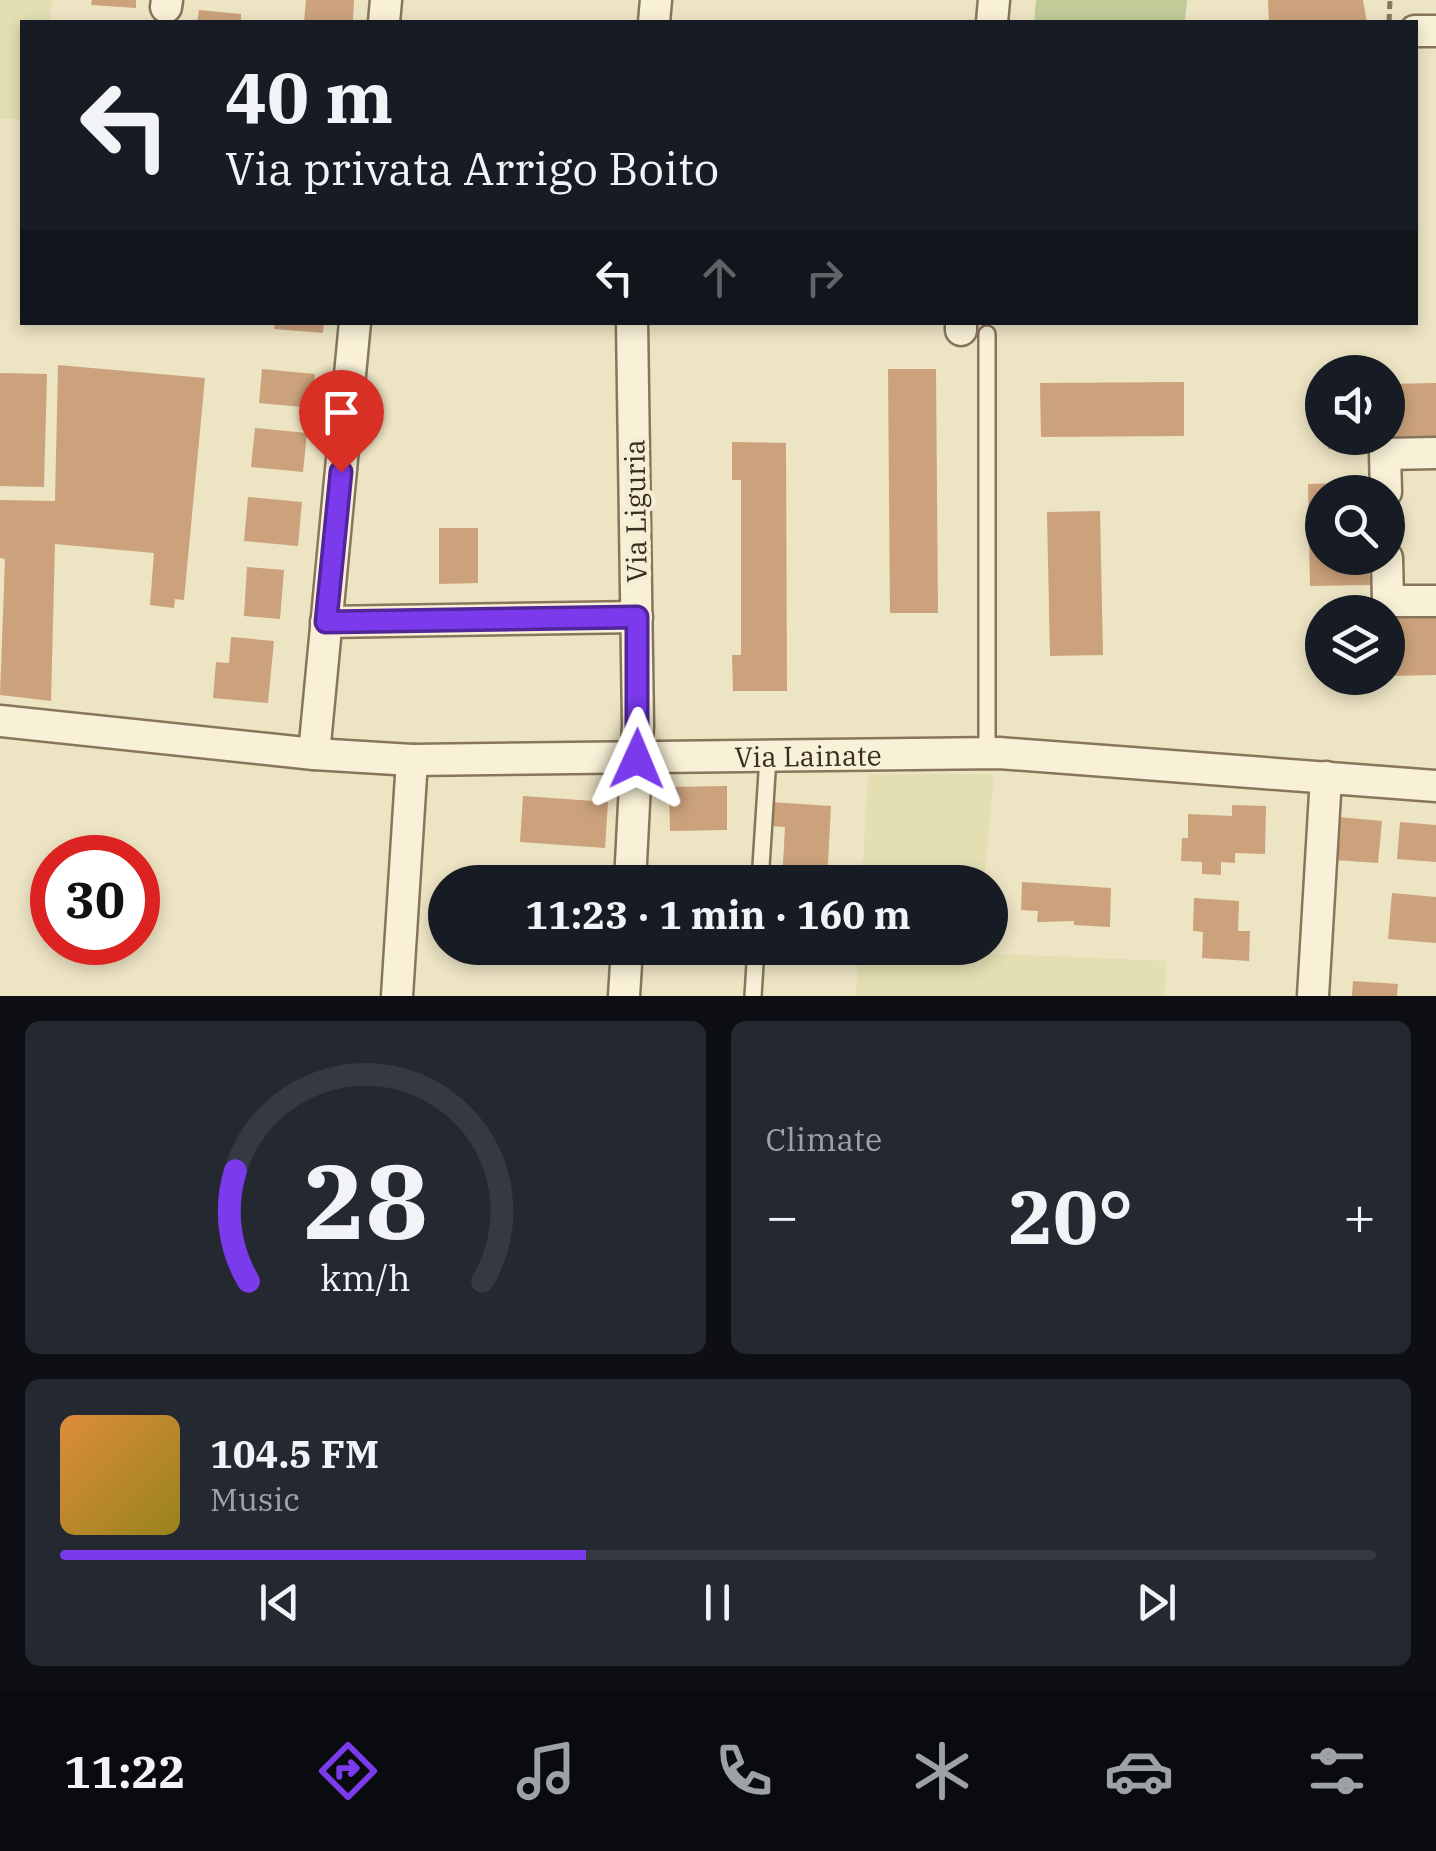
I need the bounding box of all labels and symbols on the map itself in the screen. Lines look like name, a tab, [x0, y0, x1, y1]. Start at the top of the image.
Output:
pin	[299, 370, 384, 473]
street label: Via Liguria	[615, 439, 655, 583]
position arrow	[585, 707, 689, 811]
street label: Via Lainate	[734, 736, 882, 775]
speed limit sign: 30	[30, 835, 160, 965]

